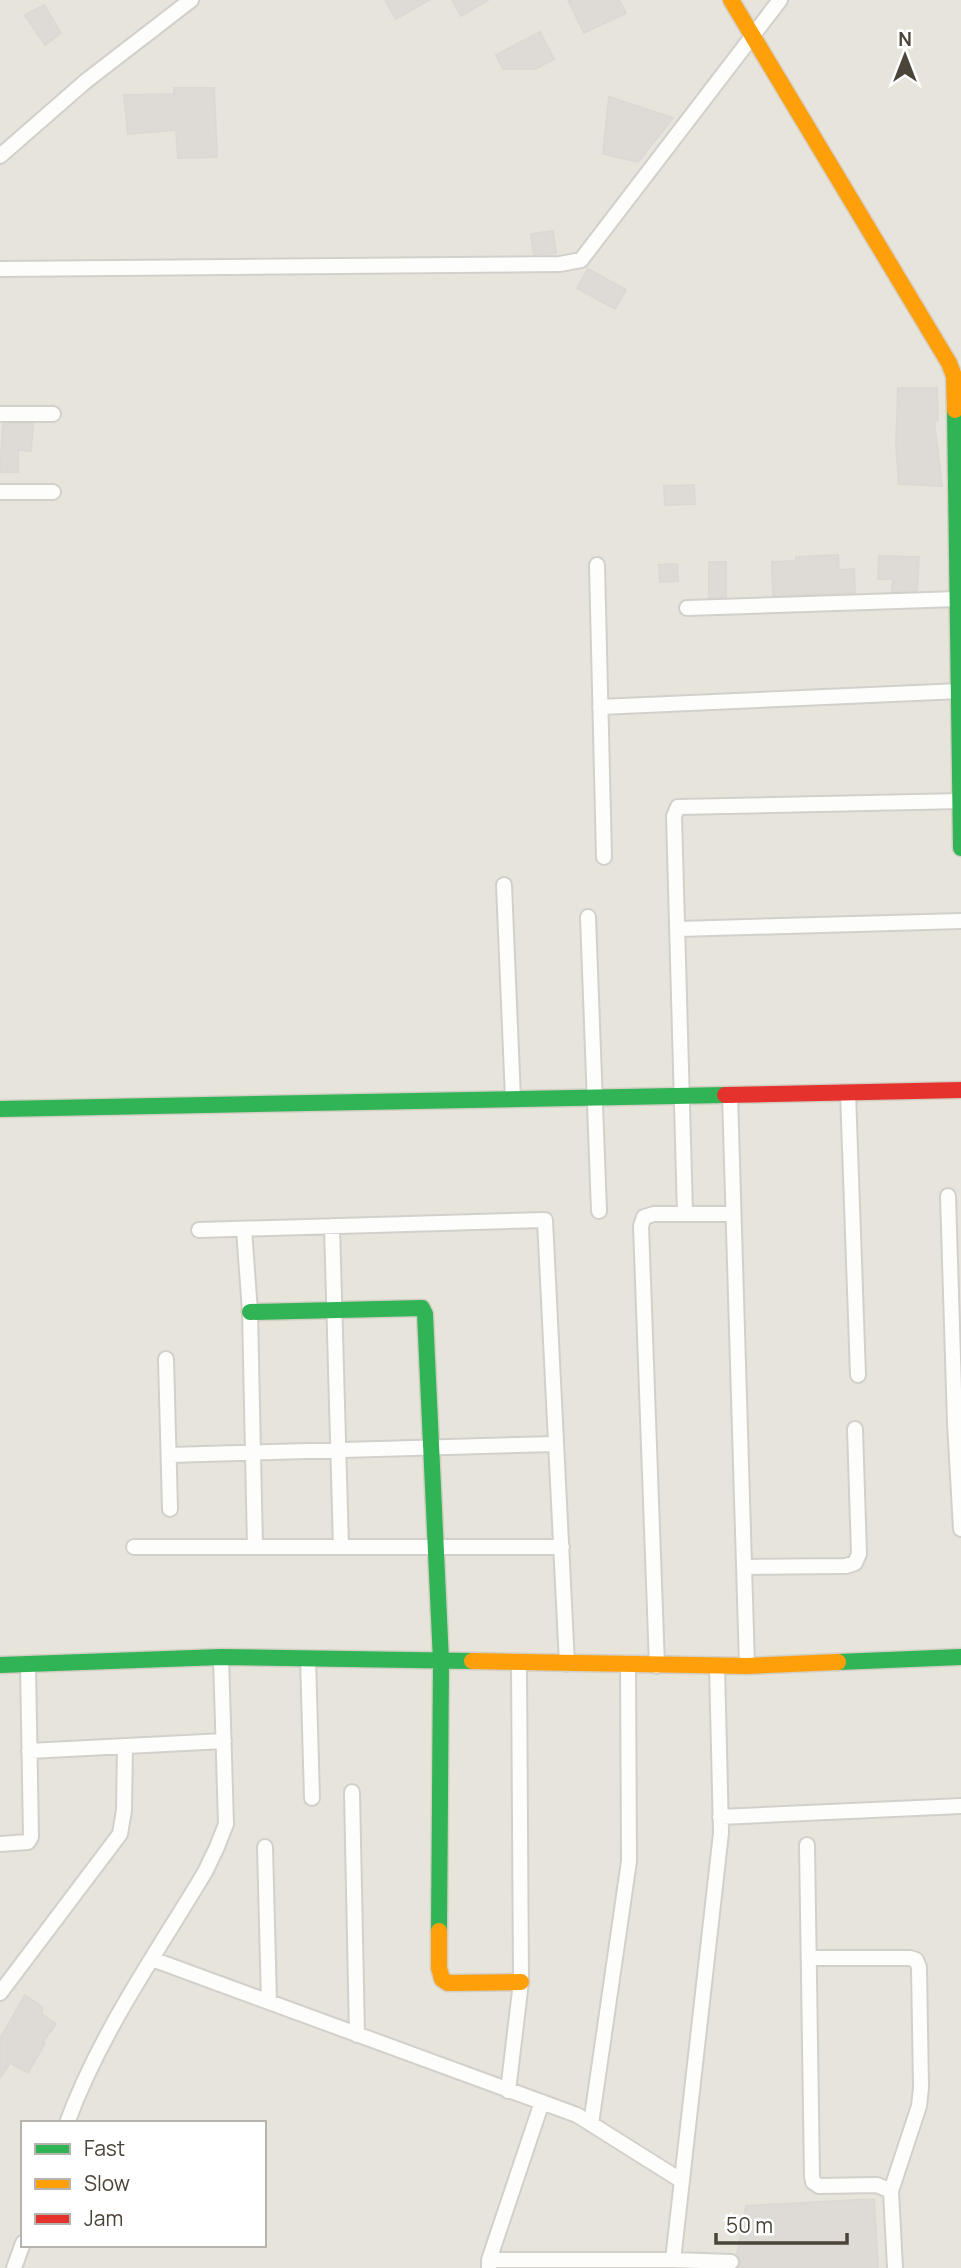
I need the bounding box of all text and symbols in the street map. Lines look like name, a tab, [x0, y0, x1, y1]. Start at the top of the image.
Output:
north arrow	[870, 21, 940, 91]
text: N	[898, 26, 912, 52]
legend	[21, 2121, 266, 2247]
text: Fast	[84, 2134, 125, 2162]
text: Slow	[84, 2169, 130, 2197]
scale bar	[716, 2202, 847, 2246]
text: Jam	[84, 2204, 123, 2232]
text: 50 m	[726, 2211, 773, 2239]

